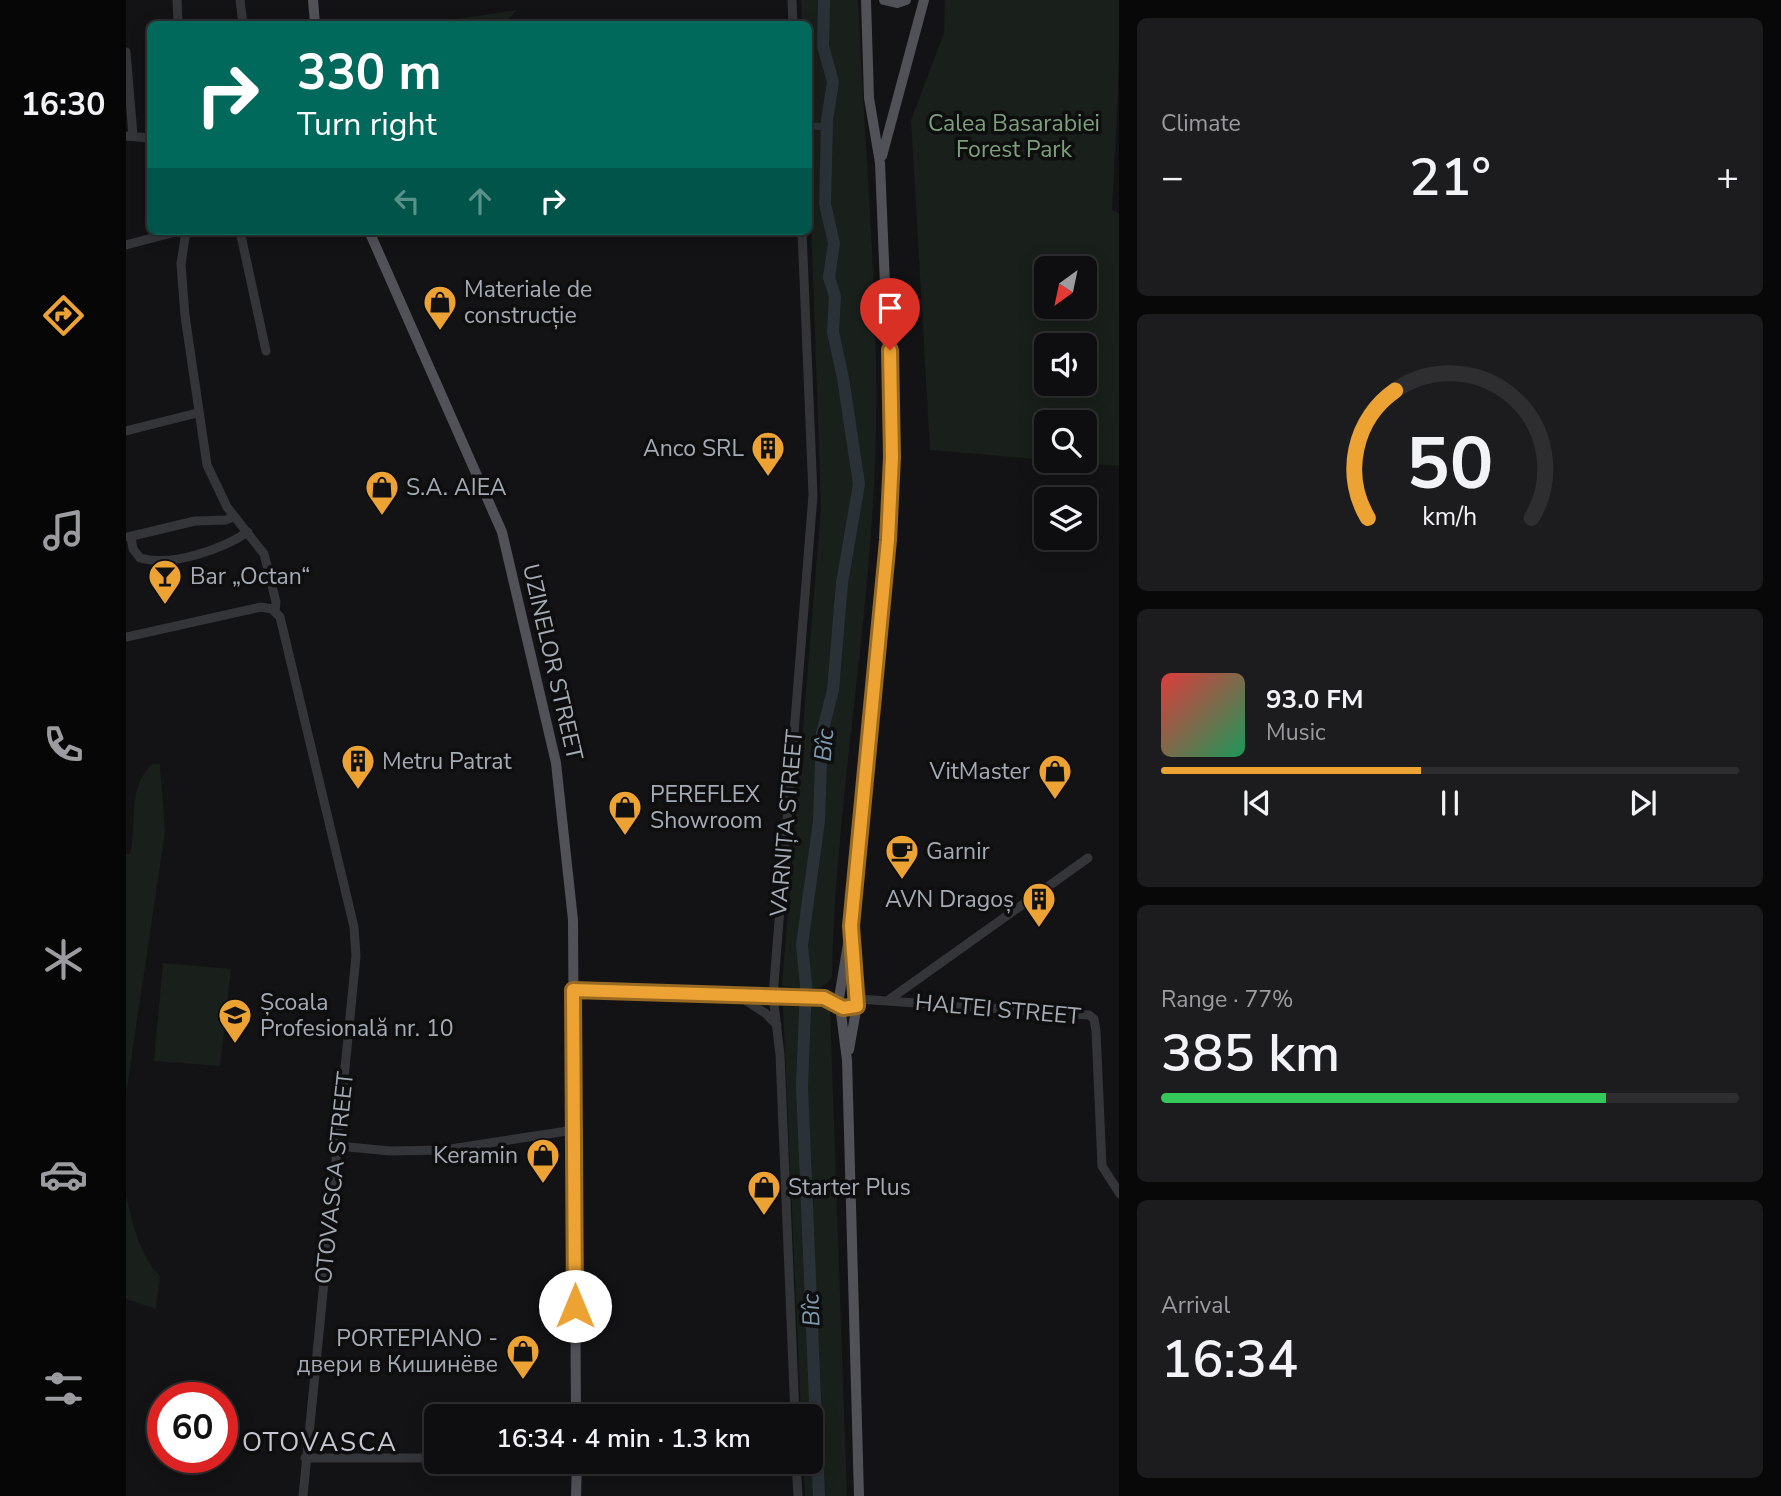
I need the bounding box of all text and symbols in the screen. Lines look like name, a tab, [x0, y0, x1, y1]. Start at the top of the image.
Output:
text: 330 m	[297, 39, 441, 106]
icon: right	[182, 49, 273, 140]
text: 16:30	[21, 83, 105, 126]
text: Turn right	[297, 103, 437, 146]
park label: Calea Basarabiei Forest Park	[928, 108, 1100, 165]
text: Climate	[1161, 108, 1241, 139]
text: 21°	[1409, 142, 1491, 213]
text: −	[1161, 152, 1184, 203]
text: +	[1716, 152, 1739, 203]
icon: left	[388, 182, 426, 220]
icon: ahead	[461, 182, 499, 220]
icon: right	[534, 182, 572, 220]
north arrow	[1034, 256, 1097, 318]
map controls	[1034, 256, 1097, 550]
place label: Materiale de construcție	[464, 274, 592, 331]
pin	[860, 278, 920, 350]
shop icon: Materiale de construcție	[421, 283, 459, 332]
icon: arrive	[871, 289, 909, 327]
icon: directions	[39, 291, 88, 340]
button: sound	[1034, 333, 1097, 396]
button: search	[1034, 410, 1097, 473]
text: 50	[1406, 415, 1494, 515]
building icon: Anco SRL	[749, 429, 787, 478]
place label: Anco SRL	[643, 433, 744, 464]
shop icon: S.A. AIEA	[363, 468, 401, 517]
place label: S.A. AIEA	[406, 472, 507, 503]
button: layers	[1034, 487, 1097, 550]
text: km/h	[1422, 500, 1478, 534]
icon: music	[39, 506, 88, 555]
bar icon: Bar „Octan“	[146, 557, 184, 606]
place label: Bar „Octan“	[190, 561, 310, 592]
street label: UZINELOR STREET	[515, 561, 590, 763]
text: 93.0 FM	[1266, 682, 1363, 717]
text: Music	[1266, 717, 1326, 748]
icon: phone	[39, 720, 88, 769]
water label: Bîc	[807, 726, 841, 763]
street label: VARNIȚA STREET	[763, 728, 810, 919]
building icon: Metru Patrat	[339, 742, 377, 791]
place label: Metru Patrat	[382, 746, 513, 777]
shop icon: VitMaster	[1036, 752, 1074, 801]
place label: VitMaster	[929, 756, 1031, 787]
place label: PEREFLEX Showroom	[650, 779, 763, 836]
icon: previous	[1238, 784, 1276, 822]
icon: pause	[1431, 784, 1469, 822]
icon: next	[1624, 784, 1662, 822]
shop icon: PEREFLEX Showroom	[606, 788, 644, 837]
cafe icon: Garnir	[883, 832, 921, 881]
place label: Garnir	[926, 836, 991, 867]
building icon: AVN Dragoș	[1020, 880, 1058, 929]
place label: AVN Dragoș	[885, 884, 1014, 915]
icon: climate	[39, 935, 88, 984]
text: Range · 77%	[1161, 984, 1293, 1015]
place label: Școala Profesională nr. 10	[260, 987, 454, 1044]
street label: HALTEI STREET	[914, 987, 1082, 1032]
school or university icon: Școala Profesională nr. 10	[216, 996, 254, 1045]
text: 385 km	[1161, 1018, 1340, 1089]
street label: OTOVASCA STREET	[308, 1070, 361, 1286]
shop icon: Keramin	[524, 1136, 562, 1185]
place label: Keramin	[433, 1140, 518, 1171]
icon: car	[39, 1150, 88, 1199]
shop icon: Starter Plus	[745, 1168, 783, 1217]
place label: Starter Plus	[788, 1172, 911, 1203]
position arrow	[538, 1269, 612, 1343]
text: Arrival	[1161, 1290, 1230, 1321]
water label: Bîc	[794, 1292, 828, 1327]
place label: PORTEPIANO - двери в Кишинёве	[297, 1323, 498, 1380]
text: 16:34	[1161, 1324, 1298, 1395]
shop icon: PORTEPIANO - двери в Кишинёве	[504, 1332, 542, 1381]
icon: filters	[39, 1364, 88, 1413]
speed limit sign: 60	[147, 1382, 238, 1473]
text: 16:34 · 4 min · 1.3 km	[496, 1421, 751, 1456]
district label: OTOVASCA	[242, 1425, 398, 1460]

